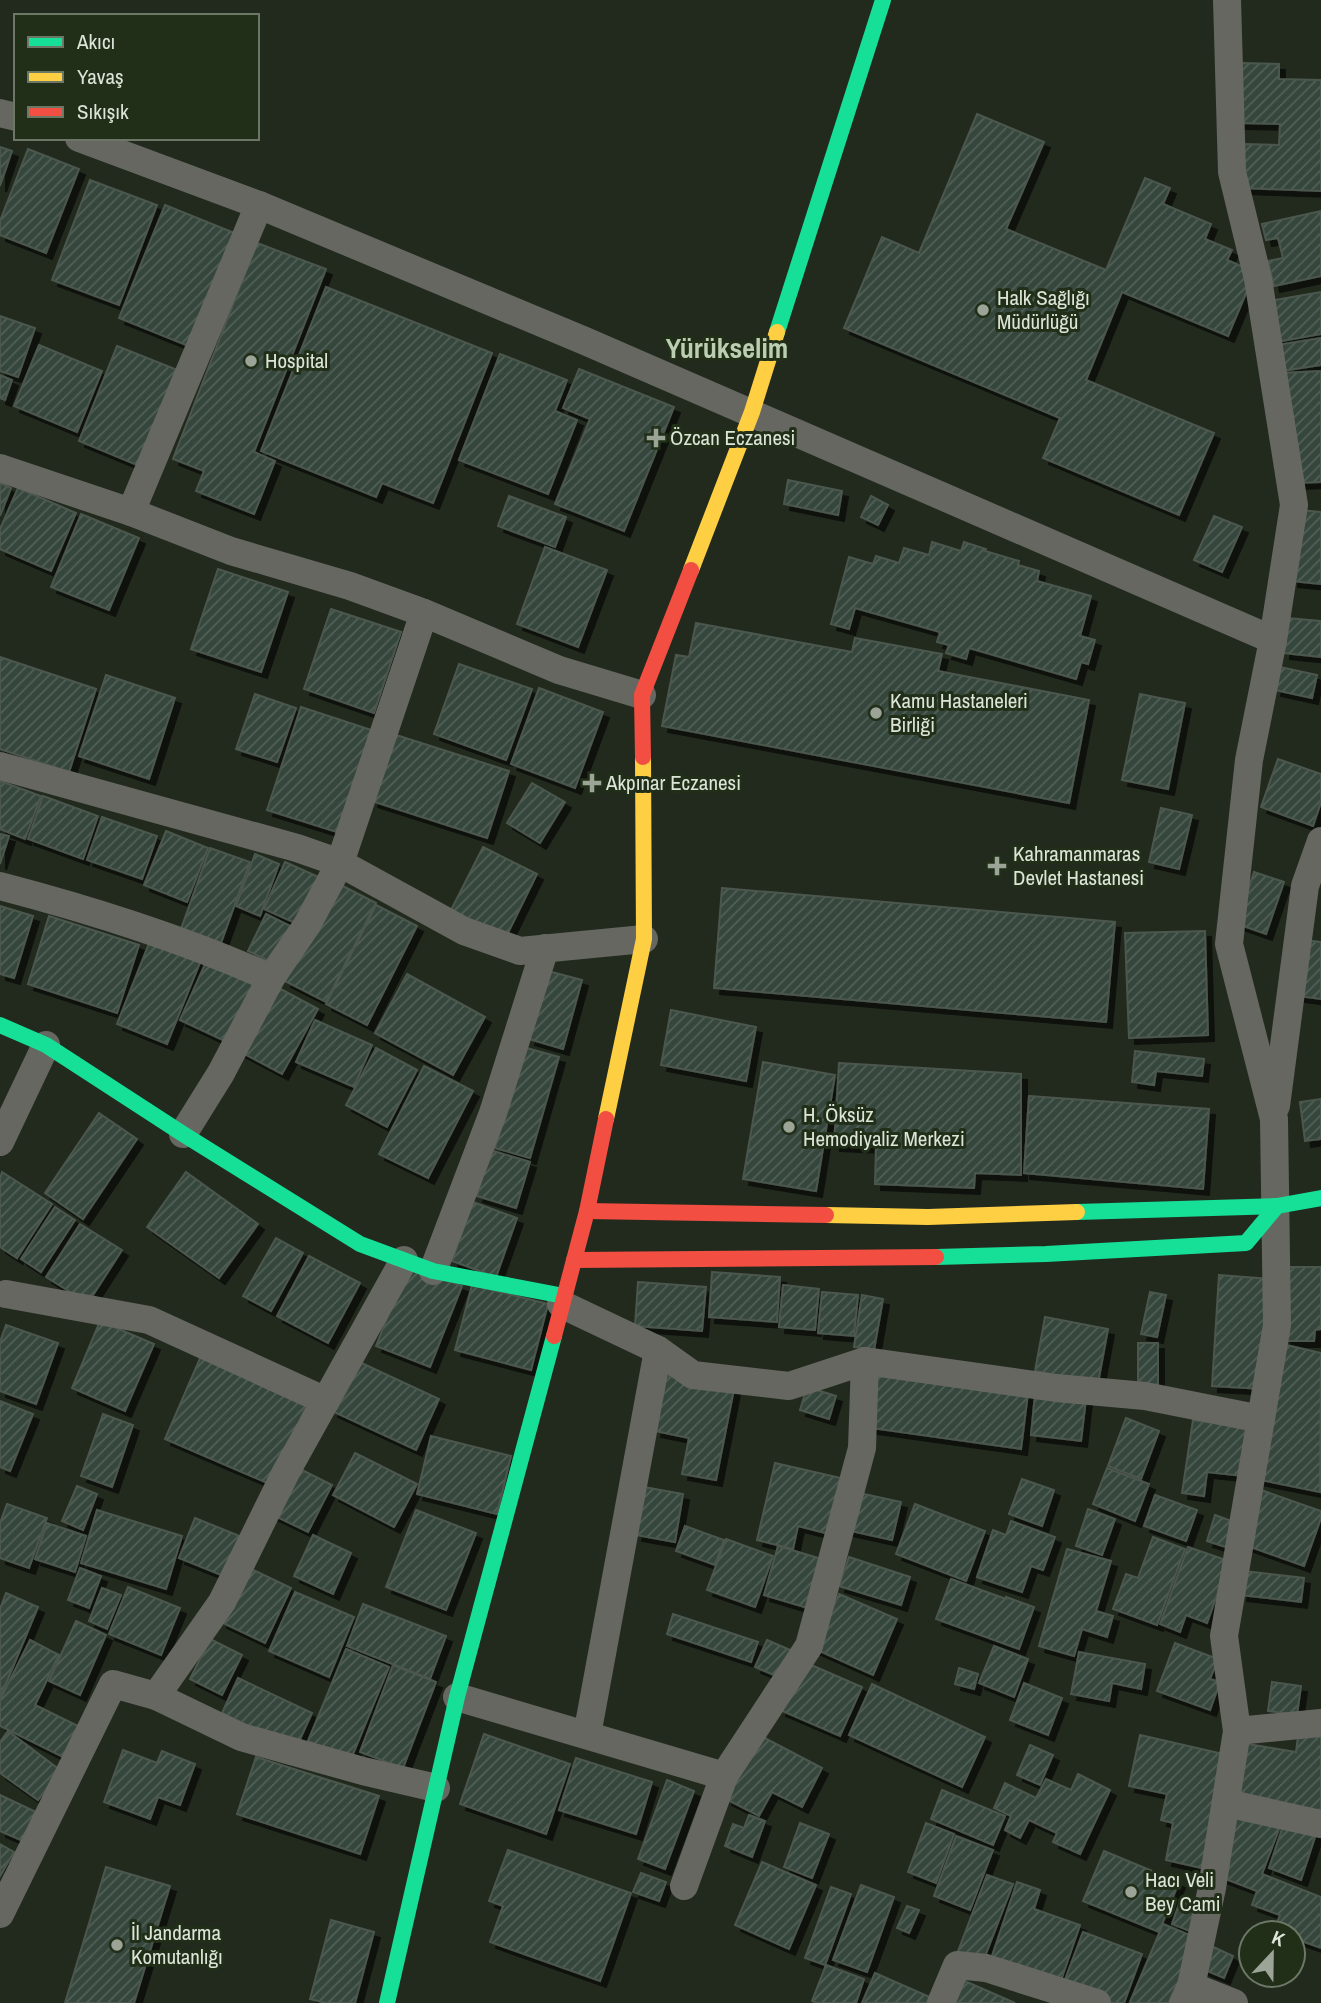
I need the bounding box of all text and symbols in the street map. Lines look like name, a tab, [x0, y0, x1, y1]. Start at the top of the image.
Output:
legend	[14, 14, 259, 140]
text: Akıcı	[76, 27, 115, 56]
text: Yavaş	[77, 62, 124, 91]
text: Sıkışık	[77, 97, 129, 126]
place label: Halk Sağlığı Müdürlüğü	[997, 283, 1090, 336]
marker: Halk Sağlığı Müdürlüğü	[975, 302, 991, 318]
district label: Yürükselim	[666, 329, 788, 367]
place label: Hospital	[265, 346, 328, 375]
marker: Hospital	[243, 353, 259, 369]
place label: Özcan Eczanesi	[670, 423, 795, 452]
marker: Özcan Eczanesi	[648, 430, 664, 446]
place label: Kamu Hastaneleri Birliği	[890, 686, 1028, 739]
marker: Kamu Hastaneleri Birliği	[868, 705, 884, 721]
place label: Akpınar Eczanesi	[605, 768, 741, 797]
marker: Akpınar Eczanesi	[584, 775, 600, 791]
place label: Kahramanmaras Devlet Hastanesi	[1013, 839, 1144, 892]
marker: Kahramanmaras Devlet Hastanesi	[987, 856, 1007, 876]
place label: H. Öksüz Hemodiyaliz Merkezi	[803, 1100, 965, 1153]
marker: H. Öksüz Hemodiyaliz Merkezi	[781, 1119, 797, 1135]
place label: Hacı Veli Bey Cami	[1145, 1865, 1221, 1918]
marker: Hacı Veli Bey Cami	[1123, 1884, 1139, 1900]
place label: İl Jandarma Komutanlığı	[131, 1918, 223, 1971]
north arrow	[1237, 1919, 1307, 1989]
text: K	[1268, 1924, 1289, 1953]
marker: İl Jandarma Komutanlığı	[109, 1937, 125, 1953]

